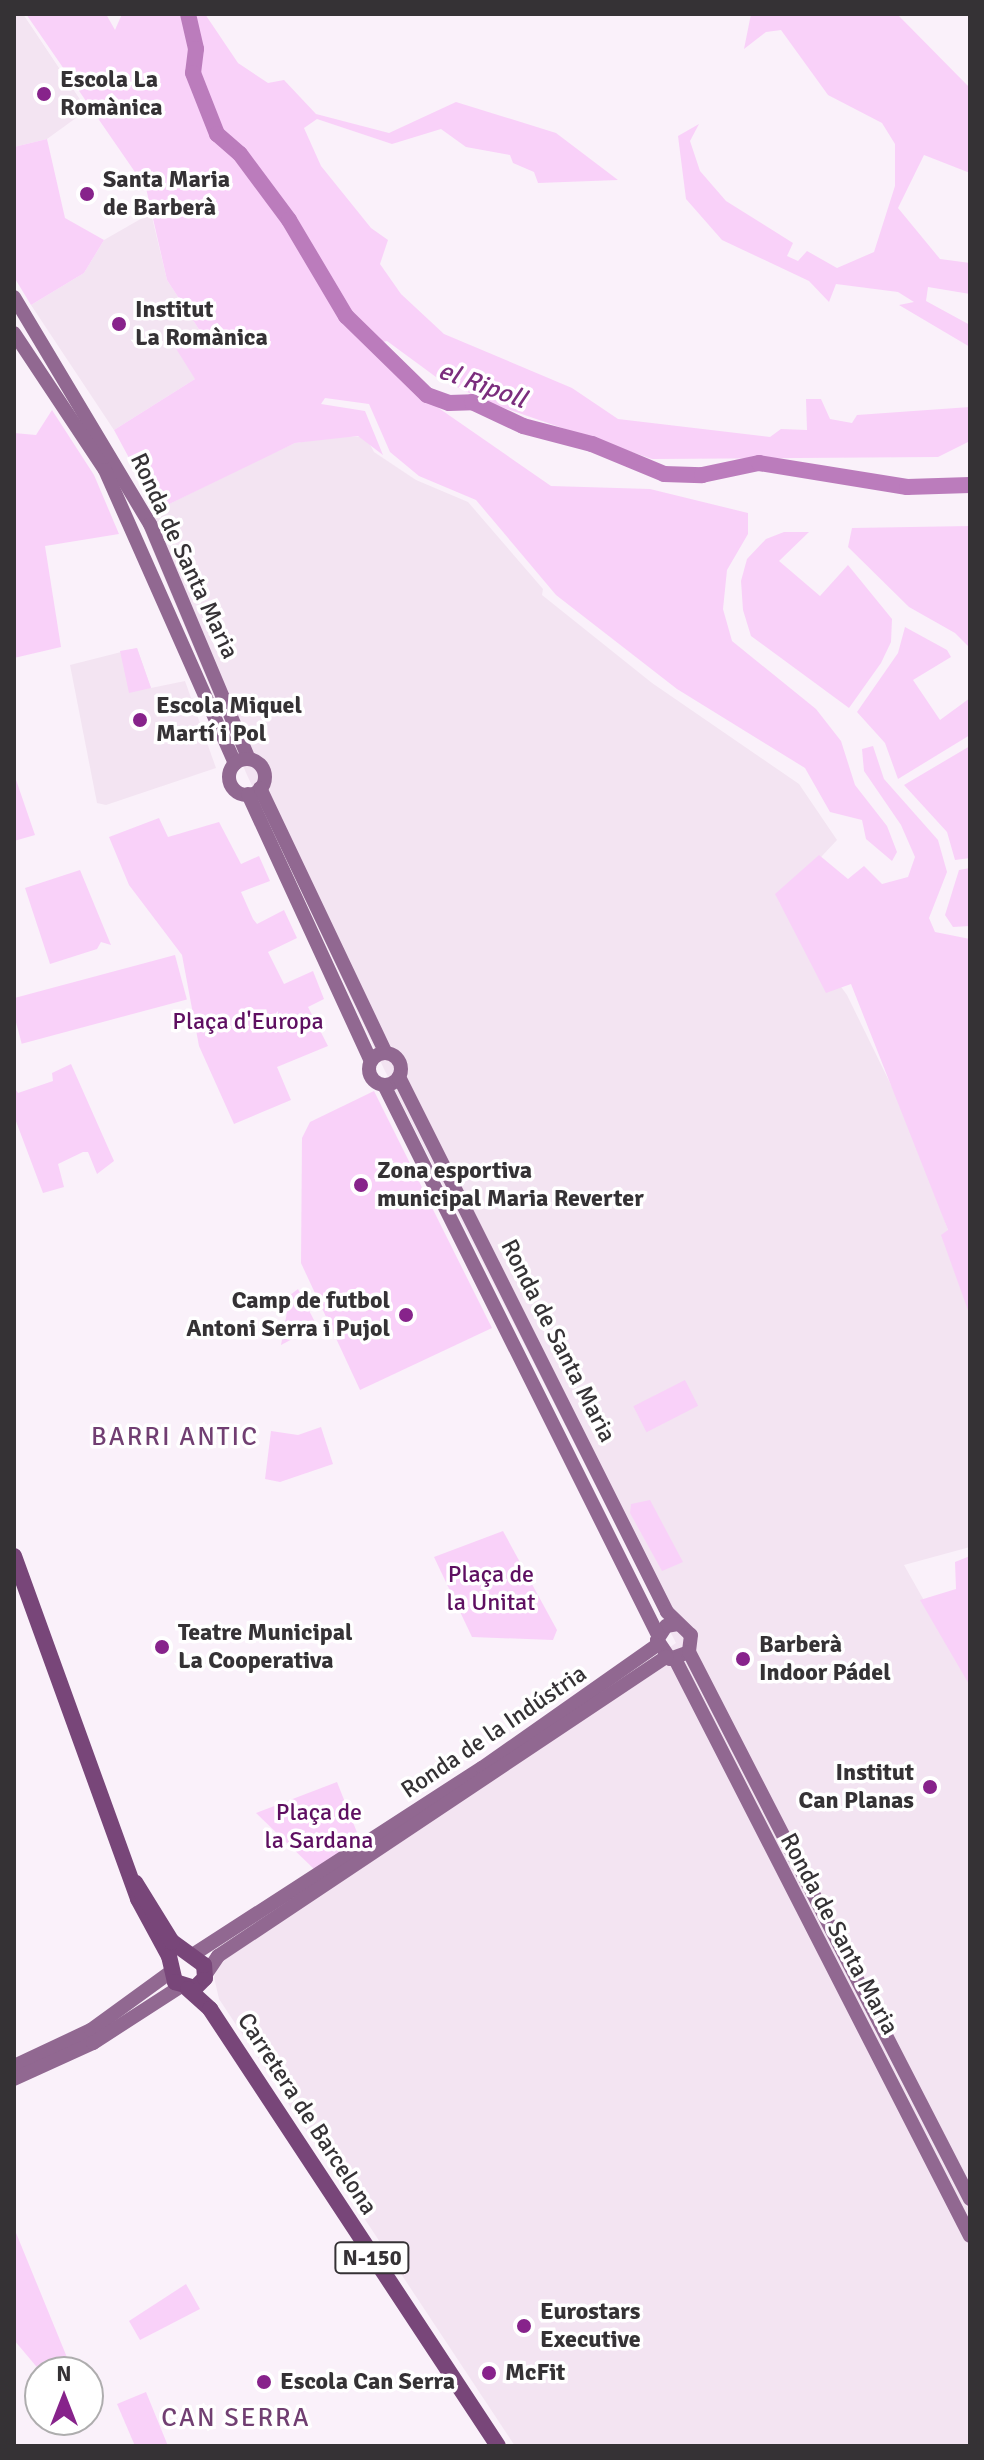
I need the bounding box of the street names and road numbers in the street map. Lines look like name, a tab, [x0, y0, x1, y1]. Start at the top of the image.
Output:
street label: Ronda de Santa Maria	[124, 449, 244, 663]
street label: Ronda de Santa Maria	[494, 1235, 622, 1447]
street label: Ronda de la Indústria	[396, 1659, 592, 1805]
street label: Ronda de Santa Maria	[774, 1828, 904, 2040]
street label: Carretera de Barcelona	[231, 2008, 383, 2220]
road number: N-150	[334, 2240, 410, 2276]

